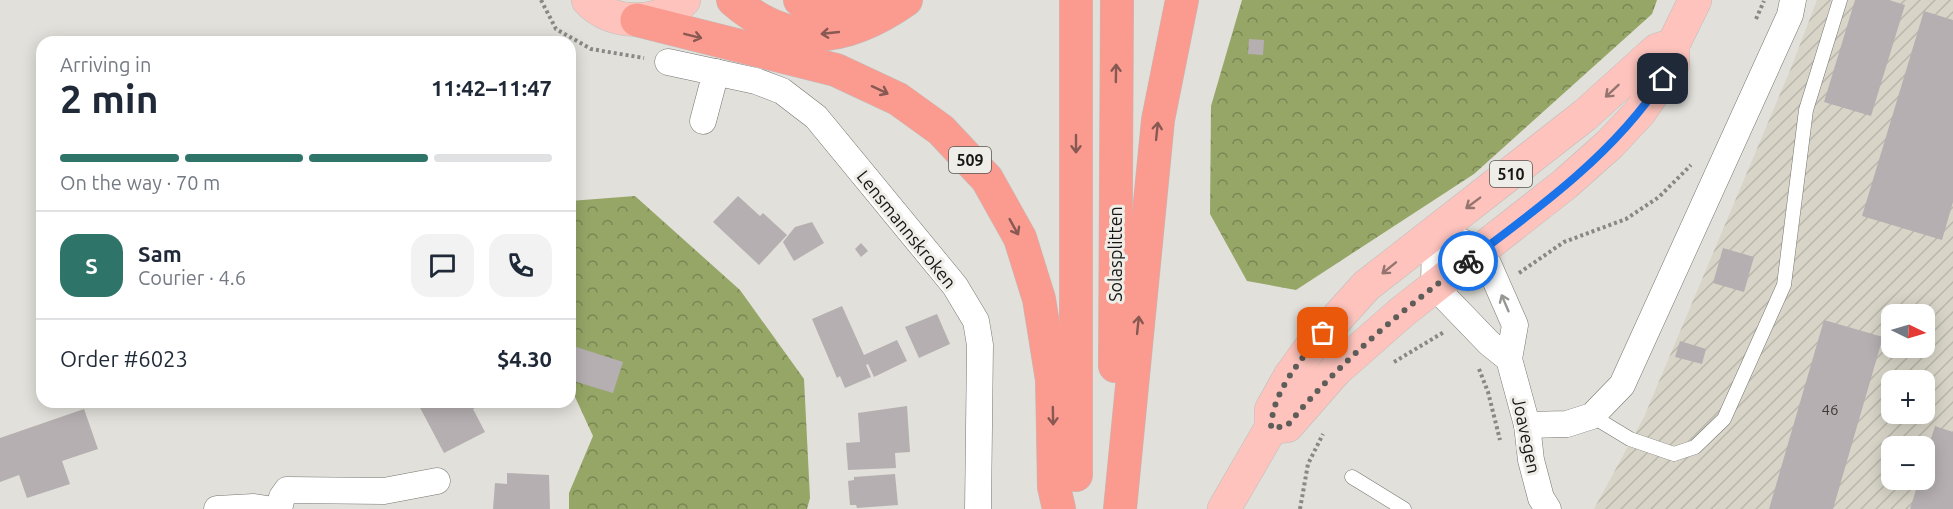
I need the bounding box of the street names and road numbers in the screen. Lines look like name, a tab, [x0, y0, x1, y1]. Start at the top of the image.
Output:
road number: 509	[949, 147, 991, 173]
road number: 510	[1490, 161, 1532, 187]
street label: Lensmannskroken	[853, 166, 961, 292]
street label: Solasplitten	[1105, 206, 1125, 302]
street label: Joavegen	[1509, 395, 1545, 475]

